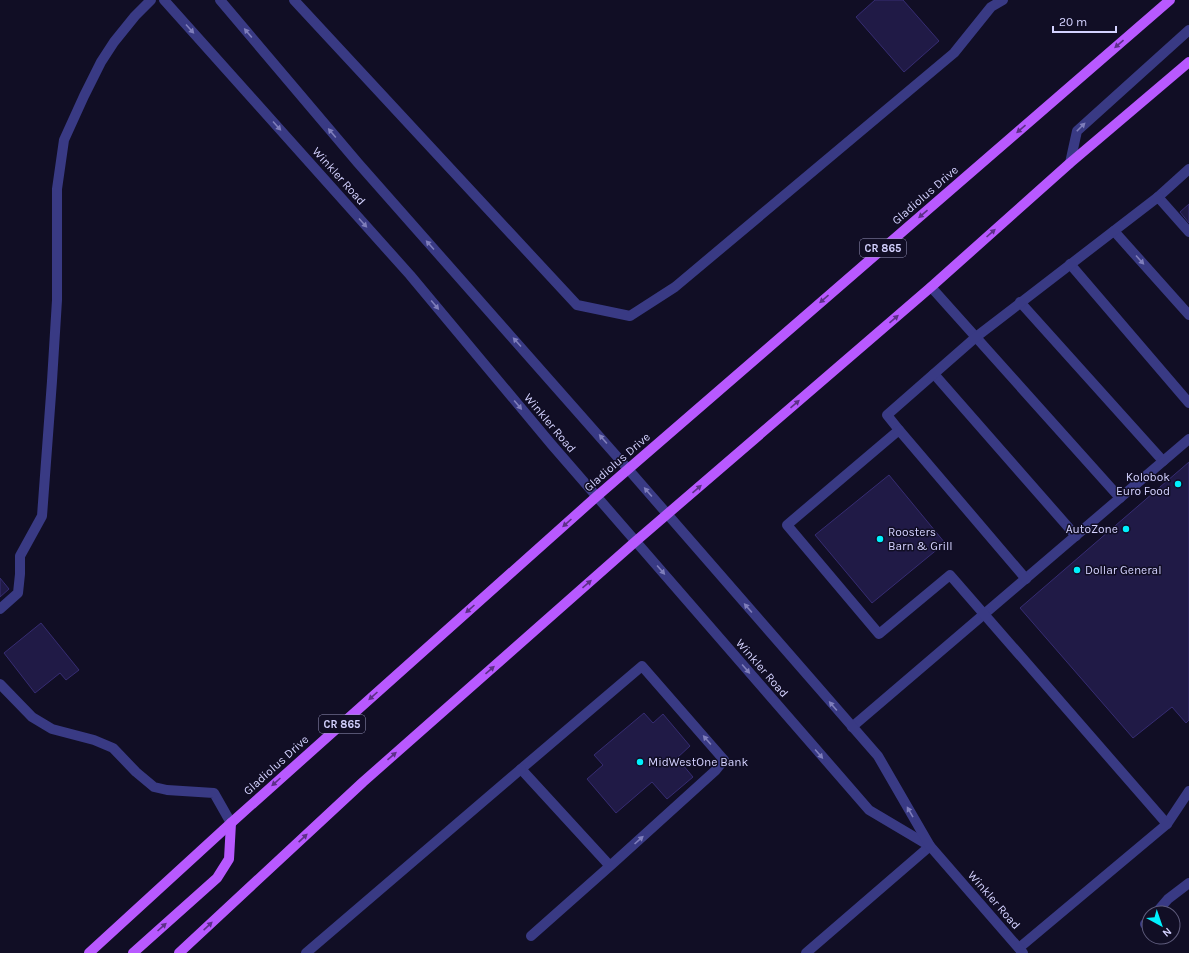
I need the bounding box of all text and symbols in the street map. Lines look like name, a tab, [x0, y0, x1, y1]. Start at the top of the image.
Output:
scale bar	[1053, 8, 1116, 34]
text: 20 m	[1059, 15, 1087, 29]
one-way arrow	[185, 24, 194, 34]
one-way arrow	[244, 28, 253, 39]
one-way arrow	[1114, 39, 1125, 48]
one-way arrow	[272, 121, 281, 131]
one-way arrow	[1077, 122, 1086, 132]
one-way arrow	[1016, 124, 1026, 134]
one-way arrow	[328, 127, 337, 138]
street label: Winkler Road	[309, 144, 369, 208]
street label: Gladiolus Drive	[889, 163, 961, 227]
one-way arrow	[918, 209, 927, 218]
one-way arrow	[359, 217, 368, 228]
one-way arrow	[987, 229, 996, 238]
road number: CR 865	[860, 239, 906, 257]
one-way arrow	[426, 240, 435, 250]
one-way arrow	[1135, 254, 1144, 265]
one-way arrow	[819, 295, 830, 304]
one-way arrow	[431, 300, 440, 310]
one-way arrow	[888, 314, 899, 323]
one-way arrow	[512, 337, 521, 347]
street label: Winkler Road	[521, 391, 579, 455]
one-way arrow	[790, 399, 801, 408]
one-way arrow	[514, 400, 523, 410]
street label: Gladiolus Drive	[581, 430, 653, 494]
one-way arrow	[598, 434, 607, 445]
place label: Kolobok Euro Food	[1116, 470, 1170, 498]
marker: Kolobok Euro Food	[1173, 479, 1183, 489]
one-way arrow	[692, 484, 702, 493]
one-way arrow	[644, 487, 653, 496]
one-way arrow	[562, 518, 573, 527]
place label: AutoZone	[1066, 522, 1118, 536]
marker: AutoZone	[1121, 524, 1131, 534]
place label: Roosters Barn & Grill	[888, 525, 953, 553]
marker: Roosters Barn & Grill	[875, 534, 885, 544]
place label: Dollar General	[1085, 563, 1162, 577]
one-way arrow	[657, 565, 666, 576]
marker: Dollar General	[1072, 565, 1082, 575]
one-way arrow	[582, 579, 592, 589]
one-way arrow	[744, 603, 753, 613]
one-way arrow	[465, 605, 476, 614]
street label: Winkler Road	[733, 636, 791, 700]
one-way arrow	[741, 664, 751, 674]
one-way arrow	[485, 665, 495, 675]
one-way arrow	[369, 691, 378, 700]
one-way arrow	[829, 701, 838, 712]
road number: CR 865	[319, 715, 365, 733]
street label: Gladiolus Drive	[241, 732, 311, 798]
one-way arrow	[702, 734, 711, 745]
one-way arrow	[815, 748, 824, 759]
one-way arrow	[387, 752, 398, 761]
place label: MidWestOne Bank	[648, 755, 748, 769]
marker: MidWestOne Bank	[635, 757, 645, 767]
one-way arrow	[271, 778, 282, 787]
one-way arrow	[907, 806, 914, 818]
one-way arrow	[298, 833, 308, 843]
one-way arrow	[634, 835, 644, 845]
street label: Winkler Road	[965, 868, 1023, 932]
north arrow	[1141, 905, 1181, 945]
one-way arrow	[203, 922, 213, 931]
one-way arrow	[158, 923, 167, 932]
text: N	[1160, 925, 1174, 940]

